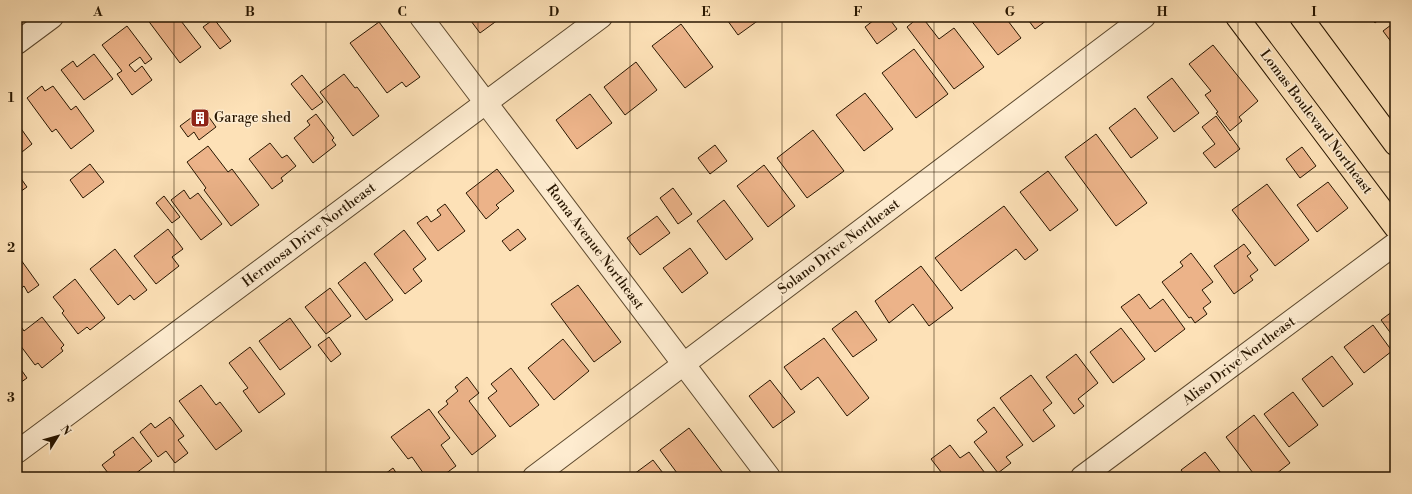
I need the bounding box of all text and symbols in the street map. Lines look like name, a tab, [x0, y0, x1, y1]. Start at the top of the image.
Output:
text: A	[92, 4, 103, 20]
text: B	[245, 4, 255, 20]
text: C	[397, 4, 407, 20]
text: D	[549, 4, 559, 20]
text: E	[701, 4, 711, 20]
text: F	[853, 4, 863, 20]
text: G	[1005, 4, 1016, 20]
text: H	[1157, 4, 1168, 20]
text: I	[1311, 4, 1317, 20]
street label: Lomas Boulevard Northeast	[1256, 46, 1376, 198]
text: 1	[8, 90, 15, 106]
building icon: Garage shed	[189, 107, 211, 129]
place label: Garage shed	[214, 109, 291, 127]
street label: Hermosa Drive Northeast	[239, 179, 379, 291]
street label: Roma Avenue Northeast	[542, 181, 648, 313]
street label: Solano Drive Northeast	[774, 195, 904, 299]
text: 2	[7, 240, 15, 256]
street label: Aliso Drive Northeast	[1178, 313, 1299, 410]
text: 3	[7, 390, 15, 406]
north arrow	[38, 416, 78, 456]
text: N	[57, 423, 74, 439]

